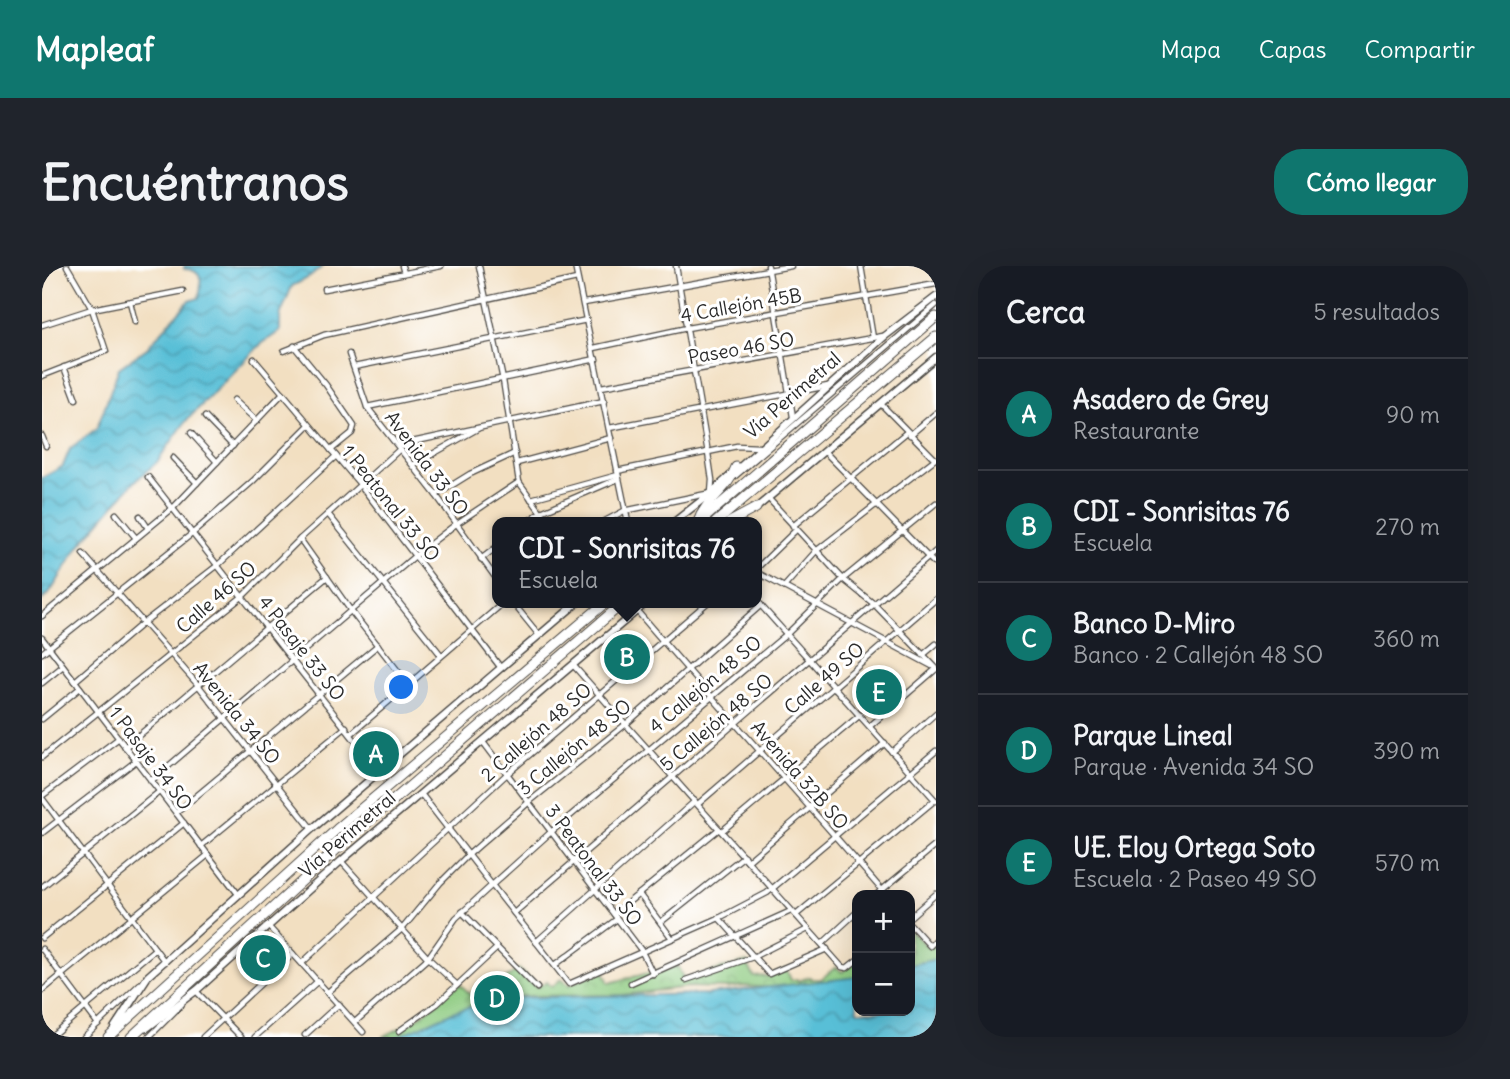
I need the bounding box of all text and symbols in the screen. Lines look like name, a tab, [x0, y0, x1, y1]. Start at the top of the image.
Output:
text: Mapleaf	[35, 28, 154, 70]
text: Mapa	[1160, 34, 1221, 64]
text: Capas	[1259, 34, 1326, 64]
text: Compartir	[1364, 34, 1475, 64]
button: Cómo llegar	[1274, 149, 1468, 215]
text: Encuéntranos	[42, 152, 349, 213]
street label: 4 Callejón 45B	[679, 283, 803, 327]
text: Cerca	[1006, 293, 1085, 331]
text: 5 resultados	[1313, 297, 1440, 326]
street label: Paseo 46 SO	[686, 327, 796, 369]
street label: Vía Perimetral	[739, 346, 845, 444]
text: Asadero de Grey	[1073, 383, 1269, 416]
text: A	[1022, 400, 1036, 429]
text: 90 m	[1386, 400, 1440, 429]
street label: Avenida 33 SO	[380, 406, 474, 520]
text: Restaurante	[1073, 416, 1199, 445]
street label: 1 Peatonal 33 SO	[337, 440, 445, 566]
text: CDI - Sonrisitas 76	[1073, 495, 1290, 528]
text: B	[1021, 512, 1037, 541]
text: 270 m	[1375, 512, 1440, 541]
popup	[492, 517, 762, 608]
text: Escuela	[1073, 528, 1153, 557]
text: CDI - Sonrisitas 76	[518, 532, 736, 565]
street label: Calle 46 SO	[171, 556, 261, 638]
text: Escuela	[518, 565, 598, 594]
street label: 4 Pasaje 33 SO	[253, 590, 351, 706]
text: Banco D-Miro	[1073, 607, 1235, 640]
text: C	[1021, 624, 1037, 653]
text: 360 m	[1373, 624, 1440, 653]
street label: 4 Callejón 48 SO	[644, 630, 766, 738]
pin: B	[604, 631, 650, 683]
street label: Calle 49 SO	[779, 637, 869, 719]
text: Banco · 2 Callejón 48 SO	[1073, 640, 1323, 669]
street label: Avenida 34 SO	[188, 657, 286, 769]
pin: E	[856, 666, 902, 718]
street label: 5 Callejón 48 SO	[655, 668, 777, 776]
your location	[384, 670, 418, 704]
street label: 2 Callejón 48 SO	[476, 677, 596, 787]
street label: 3 Callejón 48 SO	[512, 694, 636, 800]
street label: 1 Pasaje 34 SO	[104, 701, 198, 815]
street label: Avenida 32B SO	[746, 716, 854, 834]
text: Parque Lineal	[1073, 719, 1233, 752]
pin: A	[353, 728, 399, 780]
text: D	[1021, 736, 1037, 765]
text: 390 m	[1373, 736, 1440, 765]
text: Parque · Avenida 34 SO	[1073, 752, 1314, 781]
street label: Vía Perimetral	[294, 785, 400, 883]
street label: 3 Peatonal 33 SO	[540, 799, 648, 931]
text: UE. Eloy Ortega Soto	[1073, 831, 1315, 864]
text: E	[1022, 848, 1036, 877]
text: 570 m	[1375, 848, 1440, 877]
text: Escuela · 2 Paseo 49 SO	[1073, 864, 1317, 893]
map controls	[852, 890, 915, 1016]
button: +	[852, 890, 915, 953]
pin: C	[240, 932, 286, 984]
button: −	[852, 953, 915, 1016]
pin: D	[474, 972, 520, 1024]

